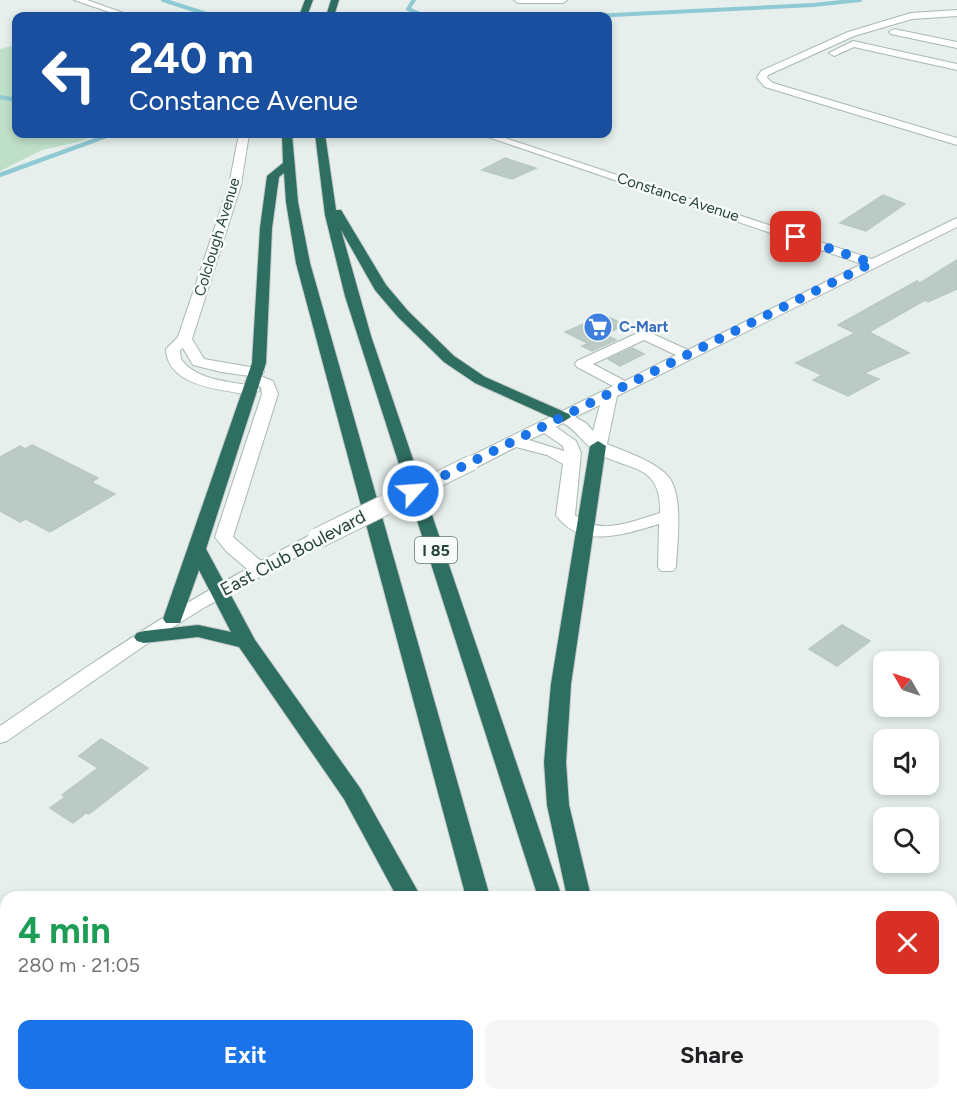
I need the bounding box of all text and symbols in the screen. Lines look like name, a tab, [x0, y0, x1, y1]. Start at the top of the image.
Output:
text: 240 m	[129, 33, 254, 84]
icon: left	[30, 36, 108, 114]
text: Constance Avenue	[129, 84, 358, 117]
street label: Constance Avenue	[615, 169, 741, 225]
street label: Colclough Avenue	[190, 176, 244, 298]
pin	[770, 211, 821, 262]
icon: arrive	[779, 220, 812, 253]
supermarket icon: C-Mart	[582, 311, 614, 343]
place label: C-Mart	[619, 318, 669, 336]
position arrow	[381, 459, 445, 523]
street label: East Club Boulevard	[217, 505, 369, 601]
road number: I 85	[415, 537, 457, 563]
north arrow	[873, 651, 939, 717]
map controls	[873, 651, 939, 873]
button: sound	[873, 729, 939, 795]
button: search	[873, 807, 939, 873]
text: 4 min	[18, 909, 111, 952]
button: close	[876, 911, 939, 974]
text: 280 m · 21:05	[18, 953, 140, 977]
button: Exit	[18, 1020, 473, 1089]
button: Share	[485, 1020, 939, 1089]

